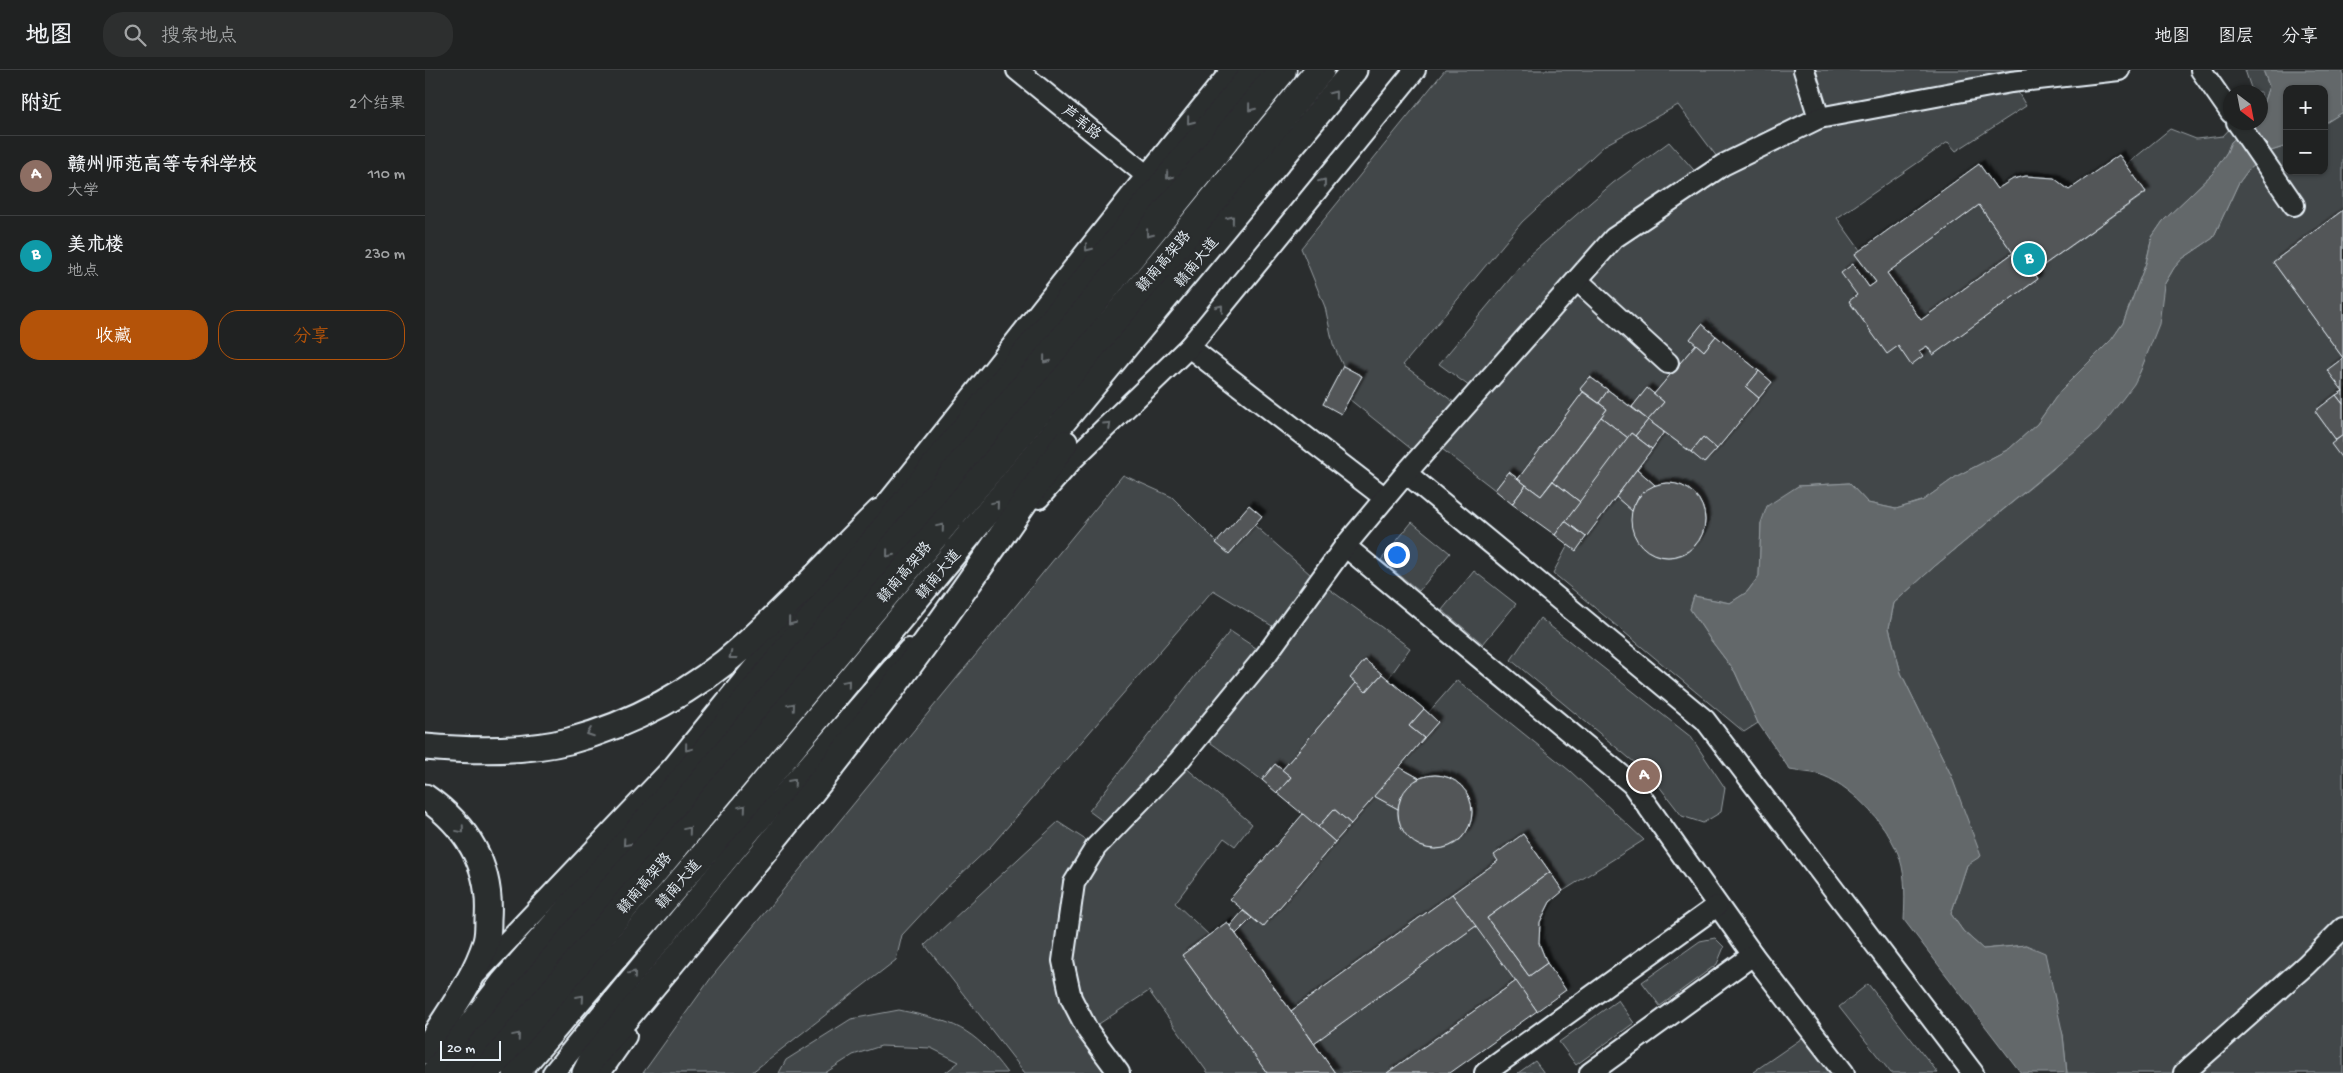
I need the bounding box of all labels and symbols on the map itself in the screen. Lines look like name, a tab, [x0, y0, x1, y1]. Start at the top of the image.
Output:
north arrow	[2223, 85, 2268, 130]
one-way arrow	[1329, 91, 1337, 100]
street label: 芦苇路	[1058, 102, 1104, 145]
one-way arrow	[1249, 102, 1257, 111]
one-way arrow	[1186, 116, 1195, 125]
one-way arrow	[1166, 170, 1175, 179]
one-way arrow	[1318, 179, 1327, 188]
one-way arrow	[1226, 216, 1235, 225]
street label: 赣南高架路	[1133, 227, 1196, 297]
one-way arrow	[1146, 228, 1154, 237]
street label: 赣南大道	[1171, 234, 1223, 292]
pin: B	[2013, 240, 2045, 278]
one-way arrow	[1086, 242, 1094, 251]
one-way arrow	[1215, 305, 1224, 314]
one-way arrow	[1044, 354, 1052, 363]
one-way arrow	[1102, 422, 1111, 431]
one-way arrow	[990, 501, 998, 510]
one-way arrow	[936, 524, 945, 533]
street label: 赣南高架路	[874, 538, 937, 608]
your location	[1384, 542, 1410, 568]
street label: 赣南大道	[913, 546, 966, 604]
one-way arrow	[886, 548, 894, 557]
one-way arrow	[787, 616, 796, 625]
one-way arrow	[728, 650, 737, 659]
one-way arrow	[841, 680, 850, 689]
one-way arrow	[787, 702, 796, 711]
one-way arrow	[586, 727, 595, 737]
one-way arrow	[686, 742, 694, 751]
pin: A	[1628, 757, 1660, 795]
one-way arrow	[788, 779, 797, 788]
one-way arrow	[738, 805, 746, 814]
one-way arrow	[455, 824, 464, 833]
one-way arrow	[682, 827, 691, 836]
one-way arrow	[623, 838, 632, 847]
street label: 赣南高架路	[614, 849, 677, 919]
street label: 赣南大道	[652, 856, 706, 914]
one-way arrow	[628, 971, 636, 980]
one-way arrow	[575, 994, 584, 1003]
one-way arrow	[511, 1032, 520, 1041]
scale bar	[440, 1038, 501, 1061]

